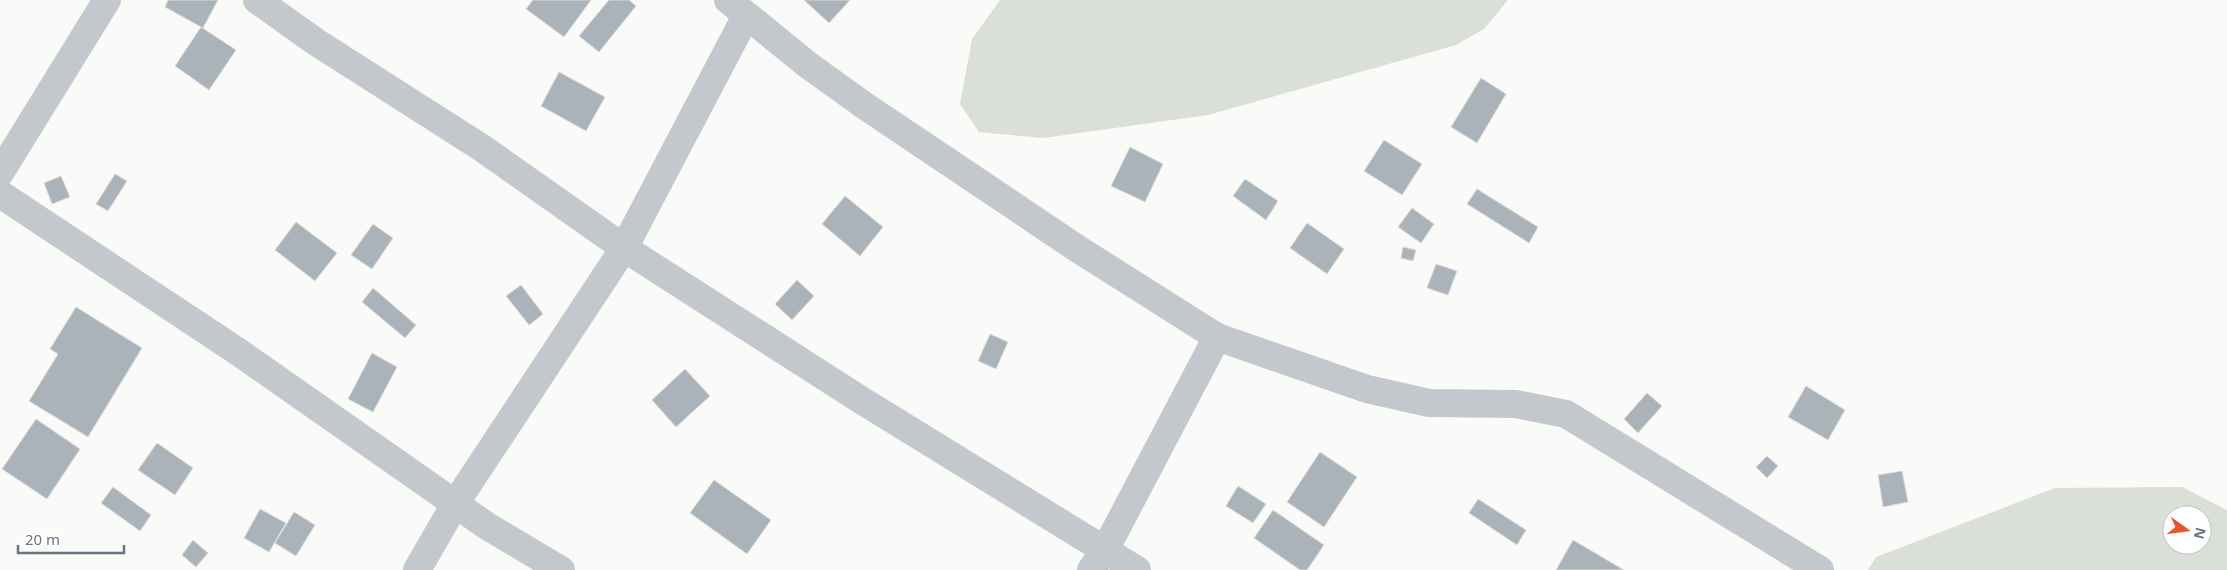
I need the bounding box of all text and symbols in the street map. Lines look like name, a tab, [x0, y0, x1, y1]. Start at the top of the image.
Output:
north arrow	[2162, 505, 2212, 555]
scale bar	[18, 522, 124, 554]
text: N	[2190, 525, 2211, 541]
text: 20 m	[25, 529, 60, 549]

